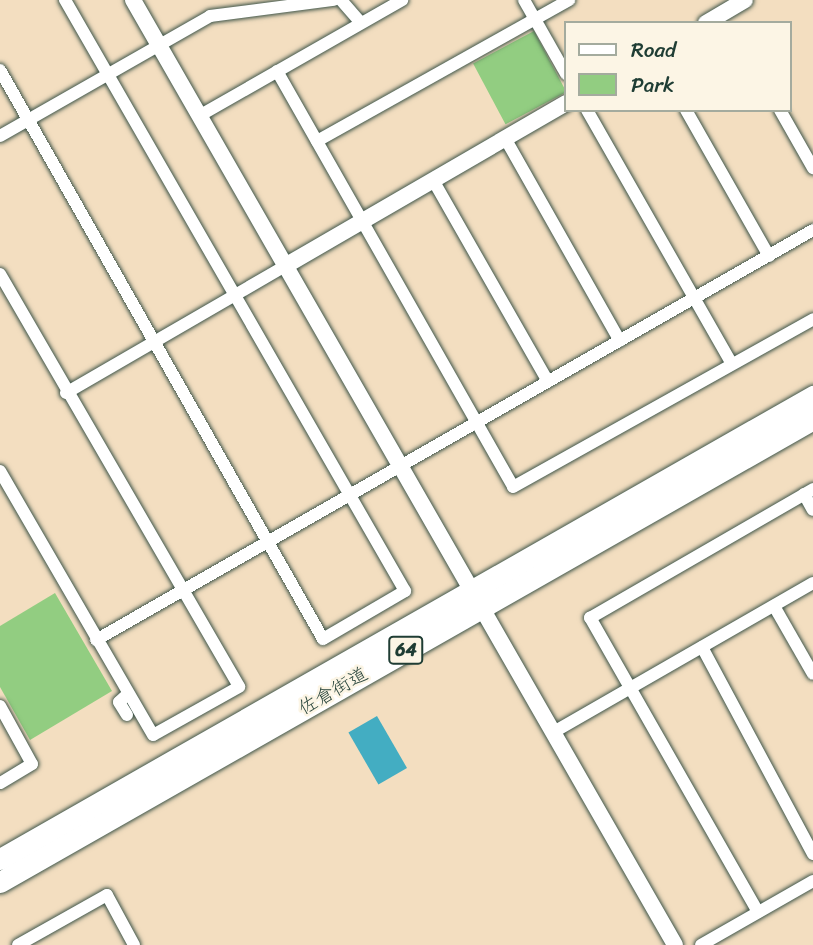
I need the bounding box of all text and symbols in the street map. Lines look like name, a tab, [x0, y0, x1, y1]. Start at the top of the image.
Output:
legend	[564, 21, 792, 112]
text: Road	[631, 31, 676, 69]
text: Park	[631, 66, 674, 104]
road number: 64	[387, 636, 425, 664]
street label: 佐倉街道	[294, 662, 372, 720]

